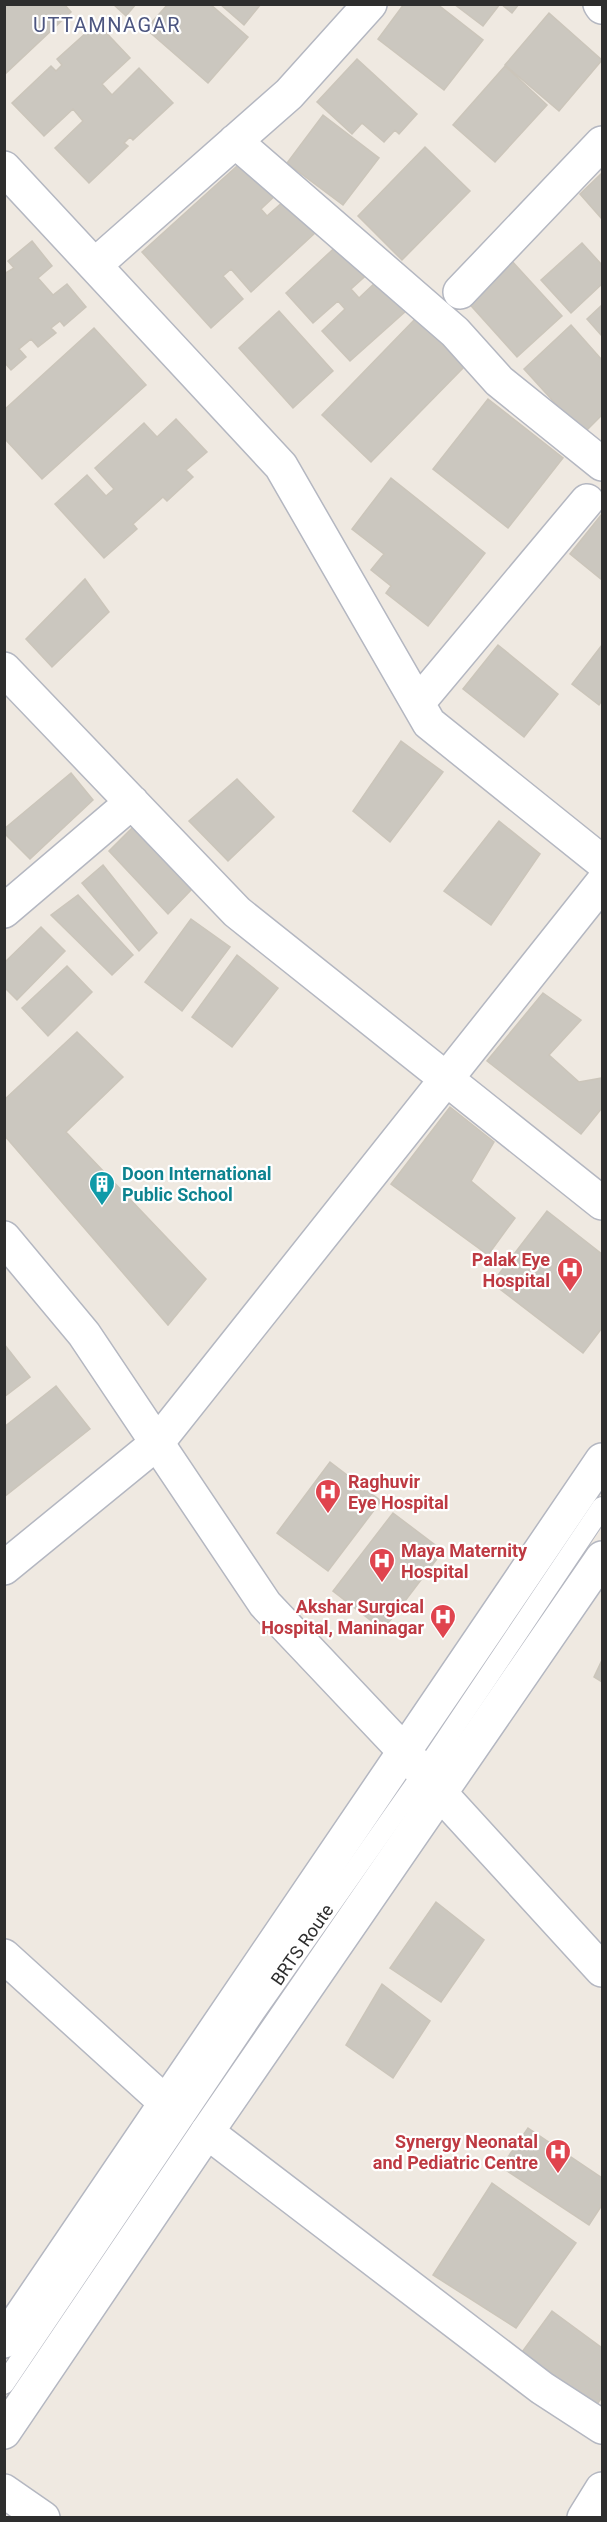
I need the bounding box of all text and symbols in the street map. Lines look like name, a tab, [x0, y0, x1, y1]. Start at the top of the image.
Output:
district label: UTTAMNAGAR	[33, 13, 181, 37]
place label: Doon International Public School	[122, 1163, 272, 1205]
building icon: Doon International Public School	[87, 1169, 117, 1207]
place label: Palak Eye Hospital	[472, 1249, 550, 1291]
hospital icon: Palak Eye Hospital	[555, 1255, 585, 1293]
place label: Raghuvir Eye Hospital	[348, 1471, 449, 1513]
hospital icon: Raghuvir Eye Hospital	[313, 1477, 343, 1515]
place label: Maya Maternity Hospital	[401, 1540, 528, 1582]
hospital icon: Maya Maternity Hospital	[367, 1546, 397, 1584]
place label: Akshar Surgical Hospital, Maninagar	[261, 1596, 424, 1638]
hospital icon: Akshar Surgical Hospital, Maninagar	[428, 1602, 458, 1640]
street label: BRTS Route	[266, 1900, 338, 1989]
place label: Synergy Neonatal and Pediatric Centre	[373, 2131, 538, 2173]
hospital icon: Synergy Neonatal and Pediatric Centre	[543, 2137, 573, 2175]

